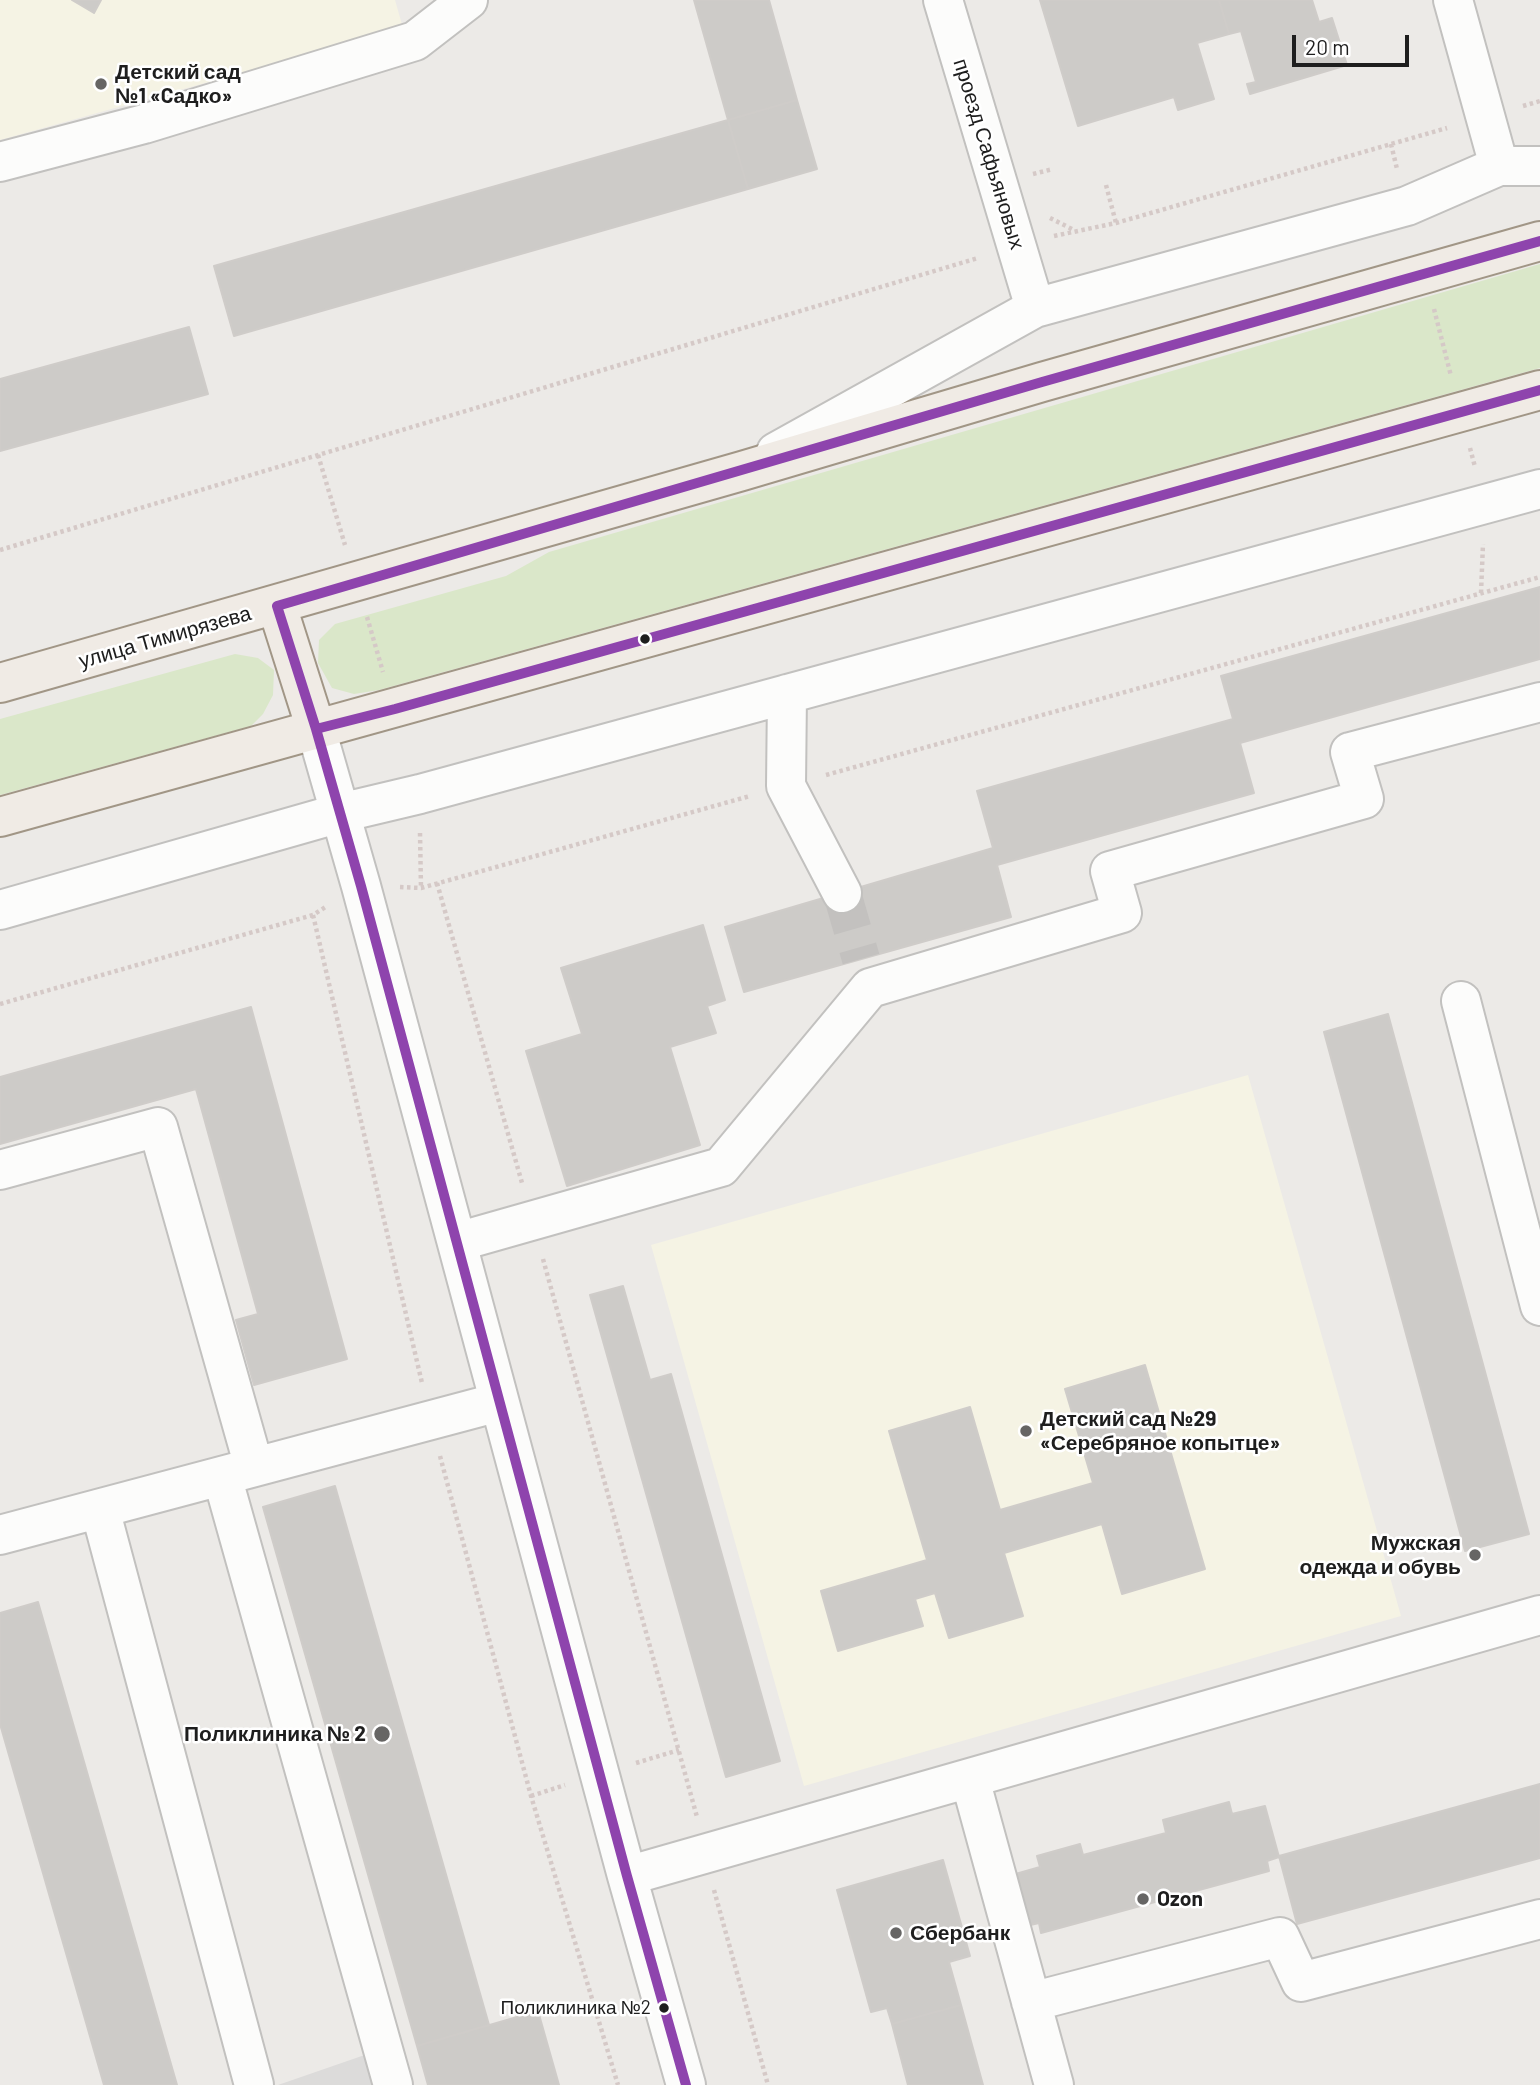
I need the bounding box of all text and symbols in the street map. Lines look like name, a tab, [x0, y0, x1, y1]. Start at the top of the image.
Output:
scale bar	[1295, 21, 1412, 65]
text: 20 m	[1305, 34, 1350, 59]
street label: проезд Сафьяновых	[948, 56, 1030, 252]
place label: Детский сад №1 «Cадко»	[115, 59, 241, 109]
marker: Детский сад №1 «Cадко»	[93, 76, 109, 92]
street label: улица Тимирязева	[76, 600, 254, 674]
unlabelled marker	[638, 632, 652, 646]
place label: Детский сад №29 «Серебряное копытце»	[1040, 1406, 1280, 1456]
marker: Детский сад №29 «Серебряное копытце»	[1018, 1423, 1034, 1439]
place label: Мужская одежда и обувь	[1299, 1530, 1461, 1580]
marker: Мужская одежда и обувь	[1467, 1547, 1483, 1563]
place label: Поликлиника № 2	[184, 1721, 366, 1747]
marker: Поликлиника № 2	[372, 1724, 392, 1744]
place label: Ozon	[1157, 1886, 1203, 1912]
marker: Ozon	[1135, 1891, 1151, 1907]
place label: Сбербанк	[910, 1920, 1010, 1946]
marker: Сбербанк	[888, 1925, 904, 1941]
place label: Поликлиника №2	[500, 1997, 651, 2019]
marker: Поликлиника №2	[657, 2001, 671, 2015]

